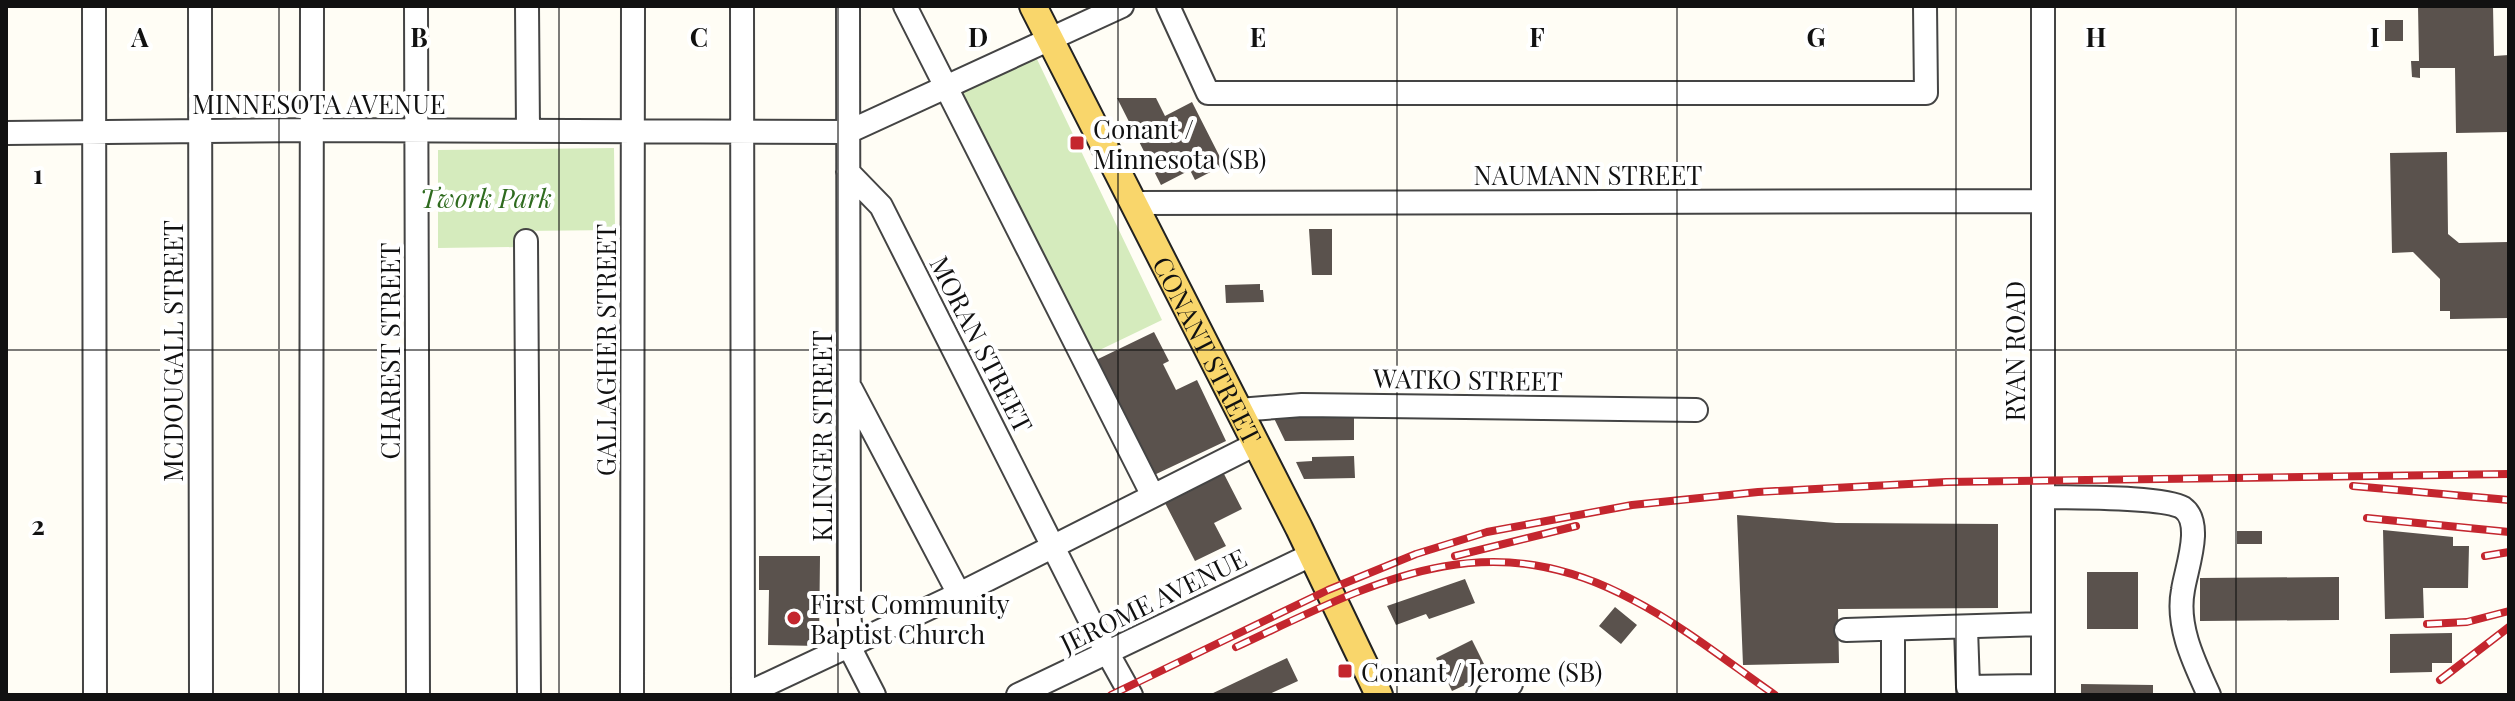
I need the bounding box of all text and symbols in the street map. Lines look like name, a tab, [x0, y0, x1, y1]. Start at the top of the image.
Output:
text: A	[130, 19, 149, 54]
text: B	[410, 19, 428, 54]
text: C	[690, 19, 708, 54]
text: D	[968, 19, 988, 54]
text: E	[1250, 19, 1266, 54]
text: F	[1529, 19, 1545, 54]
text: G	[1806, 19, 1826, 54]
text: H	[2086, 19, 2106, 54]
text: I	[2370, 19, 2380, 54]
street label: MINNESOTA AVENUE	[192, 86, 446, 121]
place label: Conant / Minnesota (SB)	[1093, 111, 1266, 176]
marker: Conant / Minnesota (SB)	[1068, 134, 1086, 152]
text: 1	[33, 156, 43, 191]
street label: NAUMANN STREET	[1474, 157, 1702, 192]
park label: Twork Park	[420, 180, 552, 215]
street label: MCDOUGALL STREET	[155, 220, 190, 482]
street label: GALLAGHER STREET	[588, 224, 623, 476]
street label: CHAREST STREET	[372, 243, 407, 460]
street label: MORAN STREET	[922, 250, 1042, 438]
street label: CONANT STREET	[1146, 250, 1271, 450]
street label: RYAN ROAD	[1997, 281, 2032, 421]
street label: KLINGER STREET	[804, 330, 839, 542]
street label: WATKO STREET	[1372, 360, 1563, 398]
text: 2	[31, 507, 45, 542]
street label: JEROME AVENUE	[1053, 540, 1252, 661]
place label: First Community Baptist Church	[810, 586, 1010, 651]
marker: First Community Baptist Church	[785, 609, 803, 627]
place label: Conant / Jerome (SB)	[1361, 654, 1602, 689]
marker: Conant / Jerome (SB)	[1336, 662, 1354, 680]

